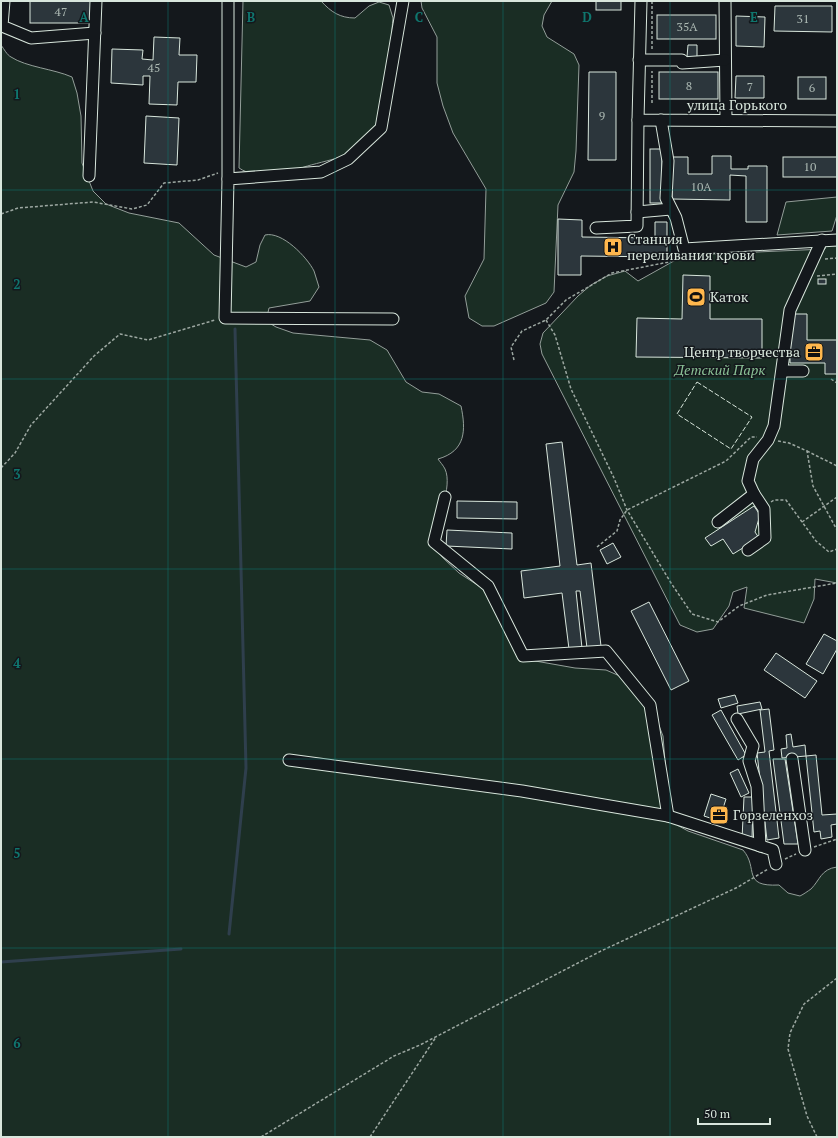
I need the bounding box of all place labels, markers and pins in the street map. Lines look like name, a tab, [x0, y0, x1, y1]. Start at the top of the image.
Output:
place label: Станция переливания крови	[627, 229, 756, 264]
hospital icon: Станция переливания крови	[602, 236, 624, 258]
sports icon: Каток	[685, 286, 707, 308]
place label: Каток	[710, 287, 749, 306]
office icon: Центр творчества	[803, 341, 825, 363]
place label: Центр творчества	[684, 342, 800, 361]
office icon: Горзеленхоз	[708, 804, 730, 826]
place label: Горзеленхоз	[733, 805, 813, 824]

